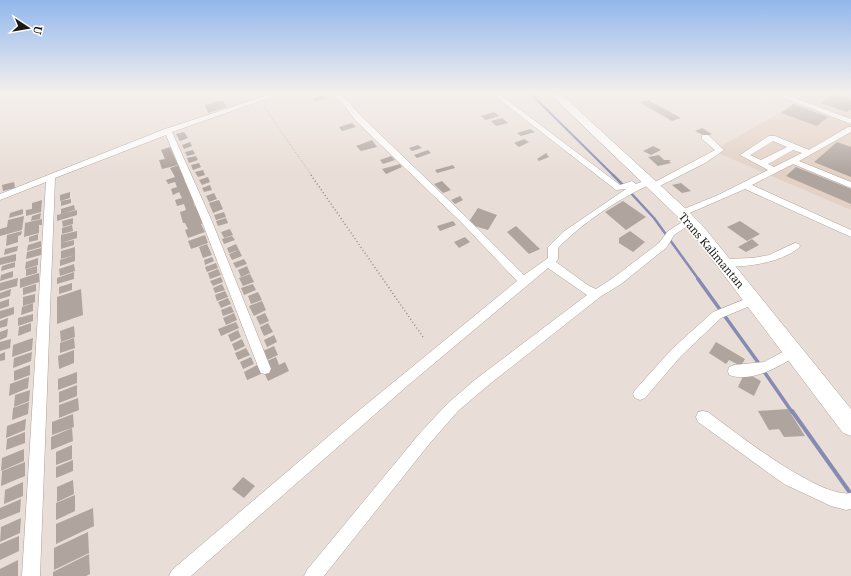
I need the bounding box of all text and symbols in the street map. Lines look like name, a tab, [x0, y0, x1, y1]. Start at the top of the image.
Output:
north arrow	[8, 8, 48, 48]
text: U	[30, 25, 46, 37]
street label: Trans Kalimantan	[676, 209, 748, 291]

